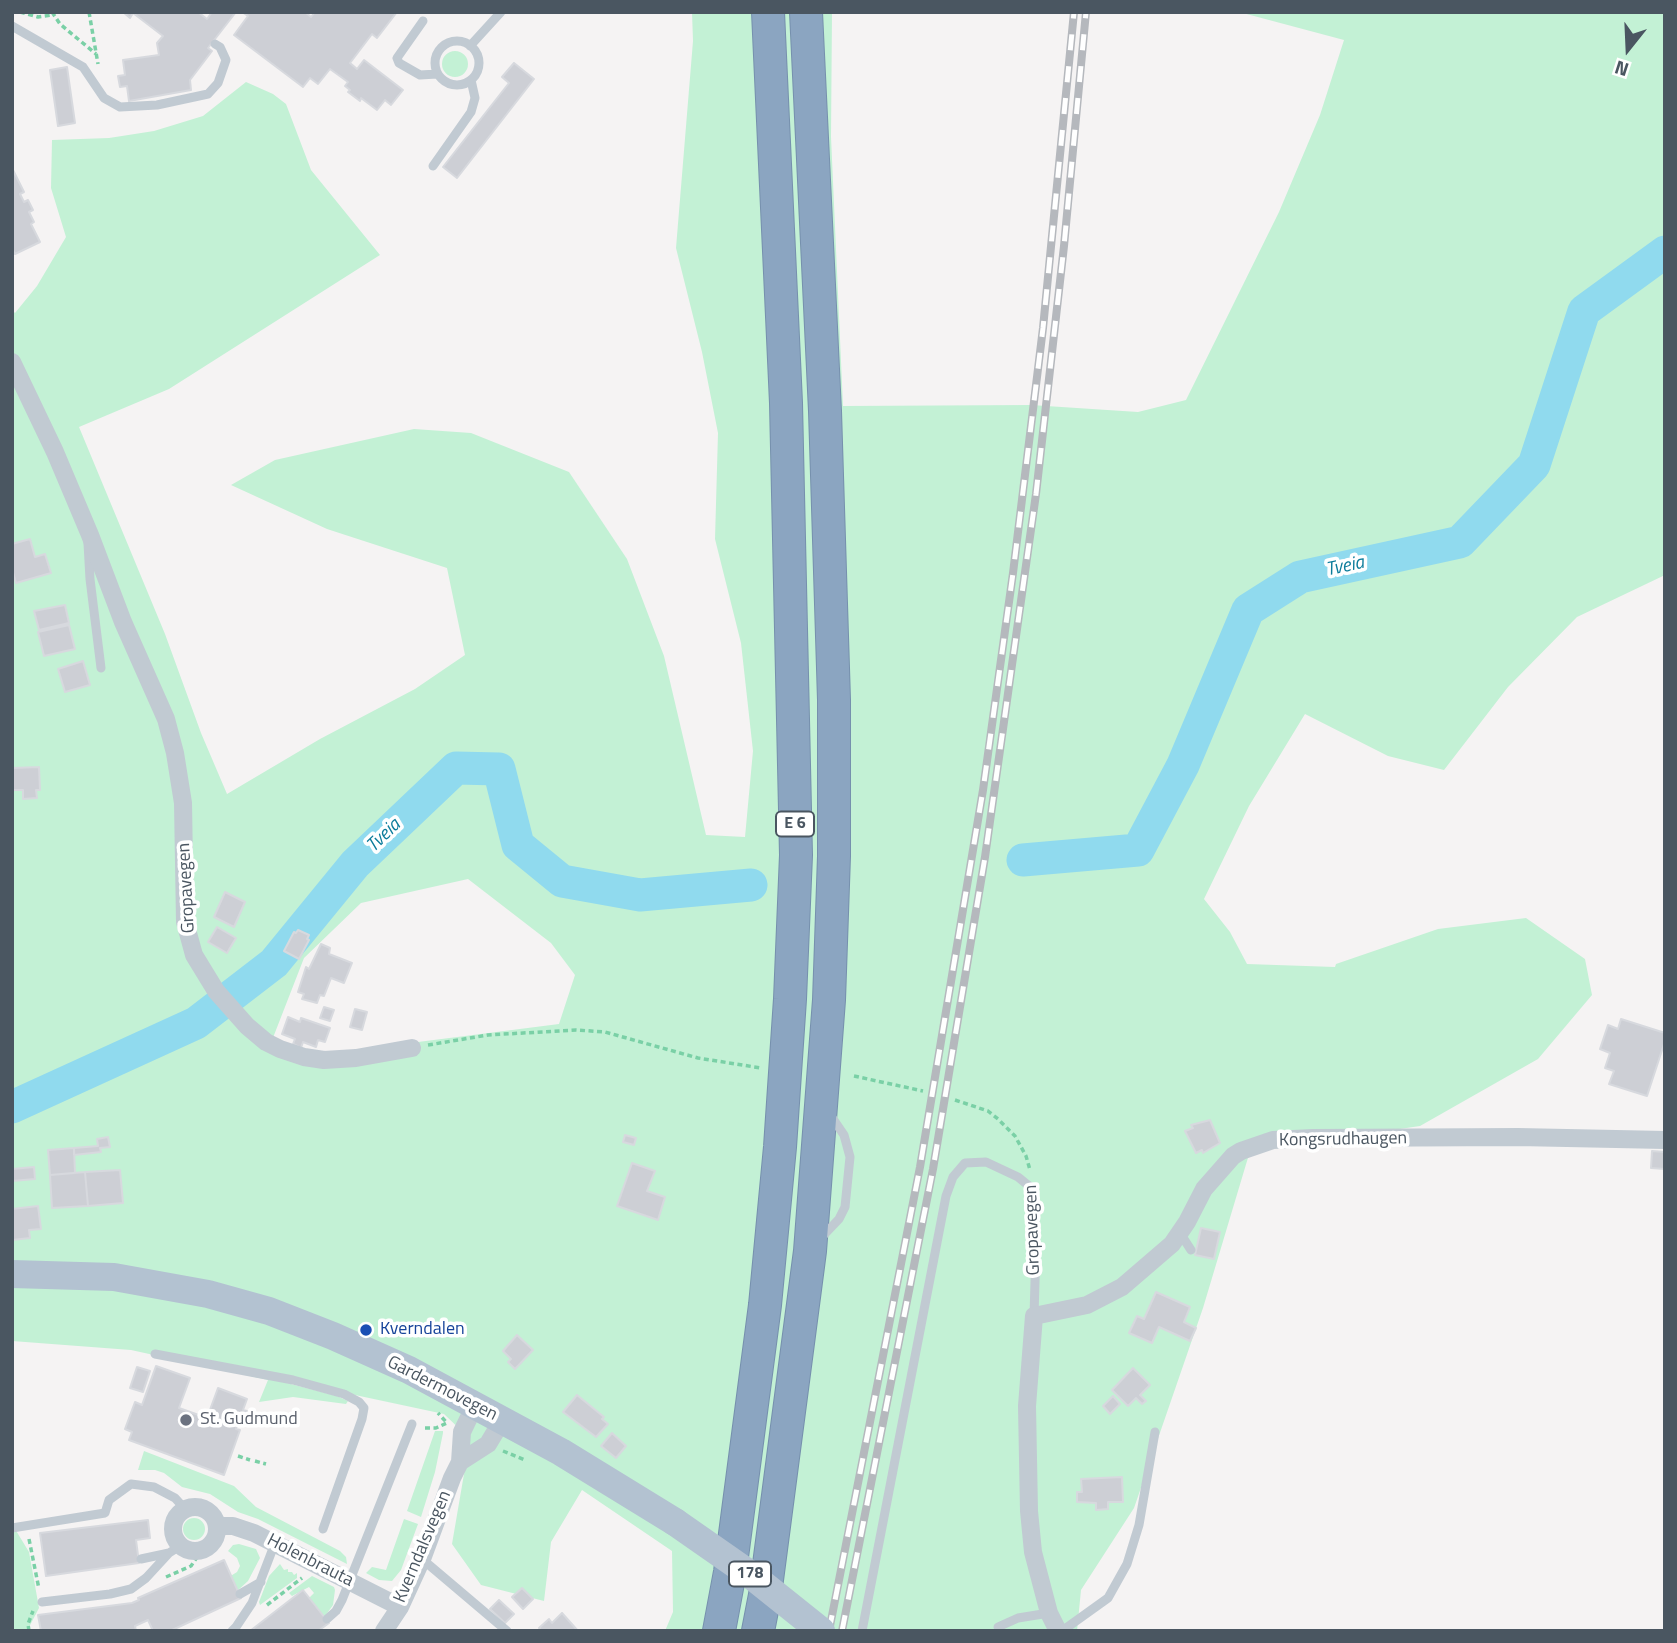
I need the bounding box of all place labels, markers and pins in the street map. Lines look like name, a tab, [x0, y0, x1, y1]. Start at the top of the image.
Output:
place label: Kverndalen	[380, 1319, 465, 1341]
marker: Kverndalen	[358, 1322, 374, 1338]
place label: St. Gudmund	[200, 1409, 298, 1431]
marker: St. Gudmund	[178, 1412, 194, 1428]

